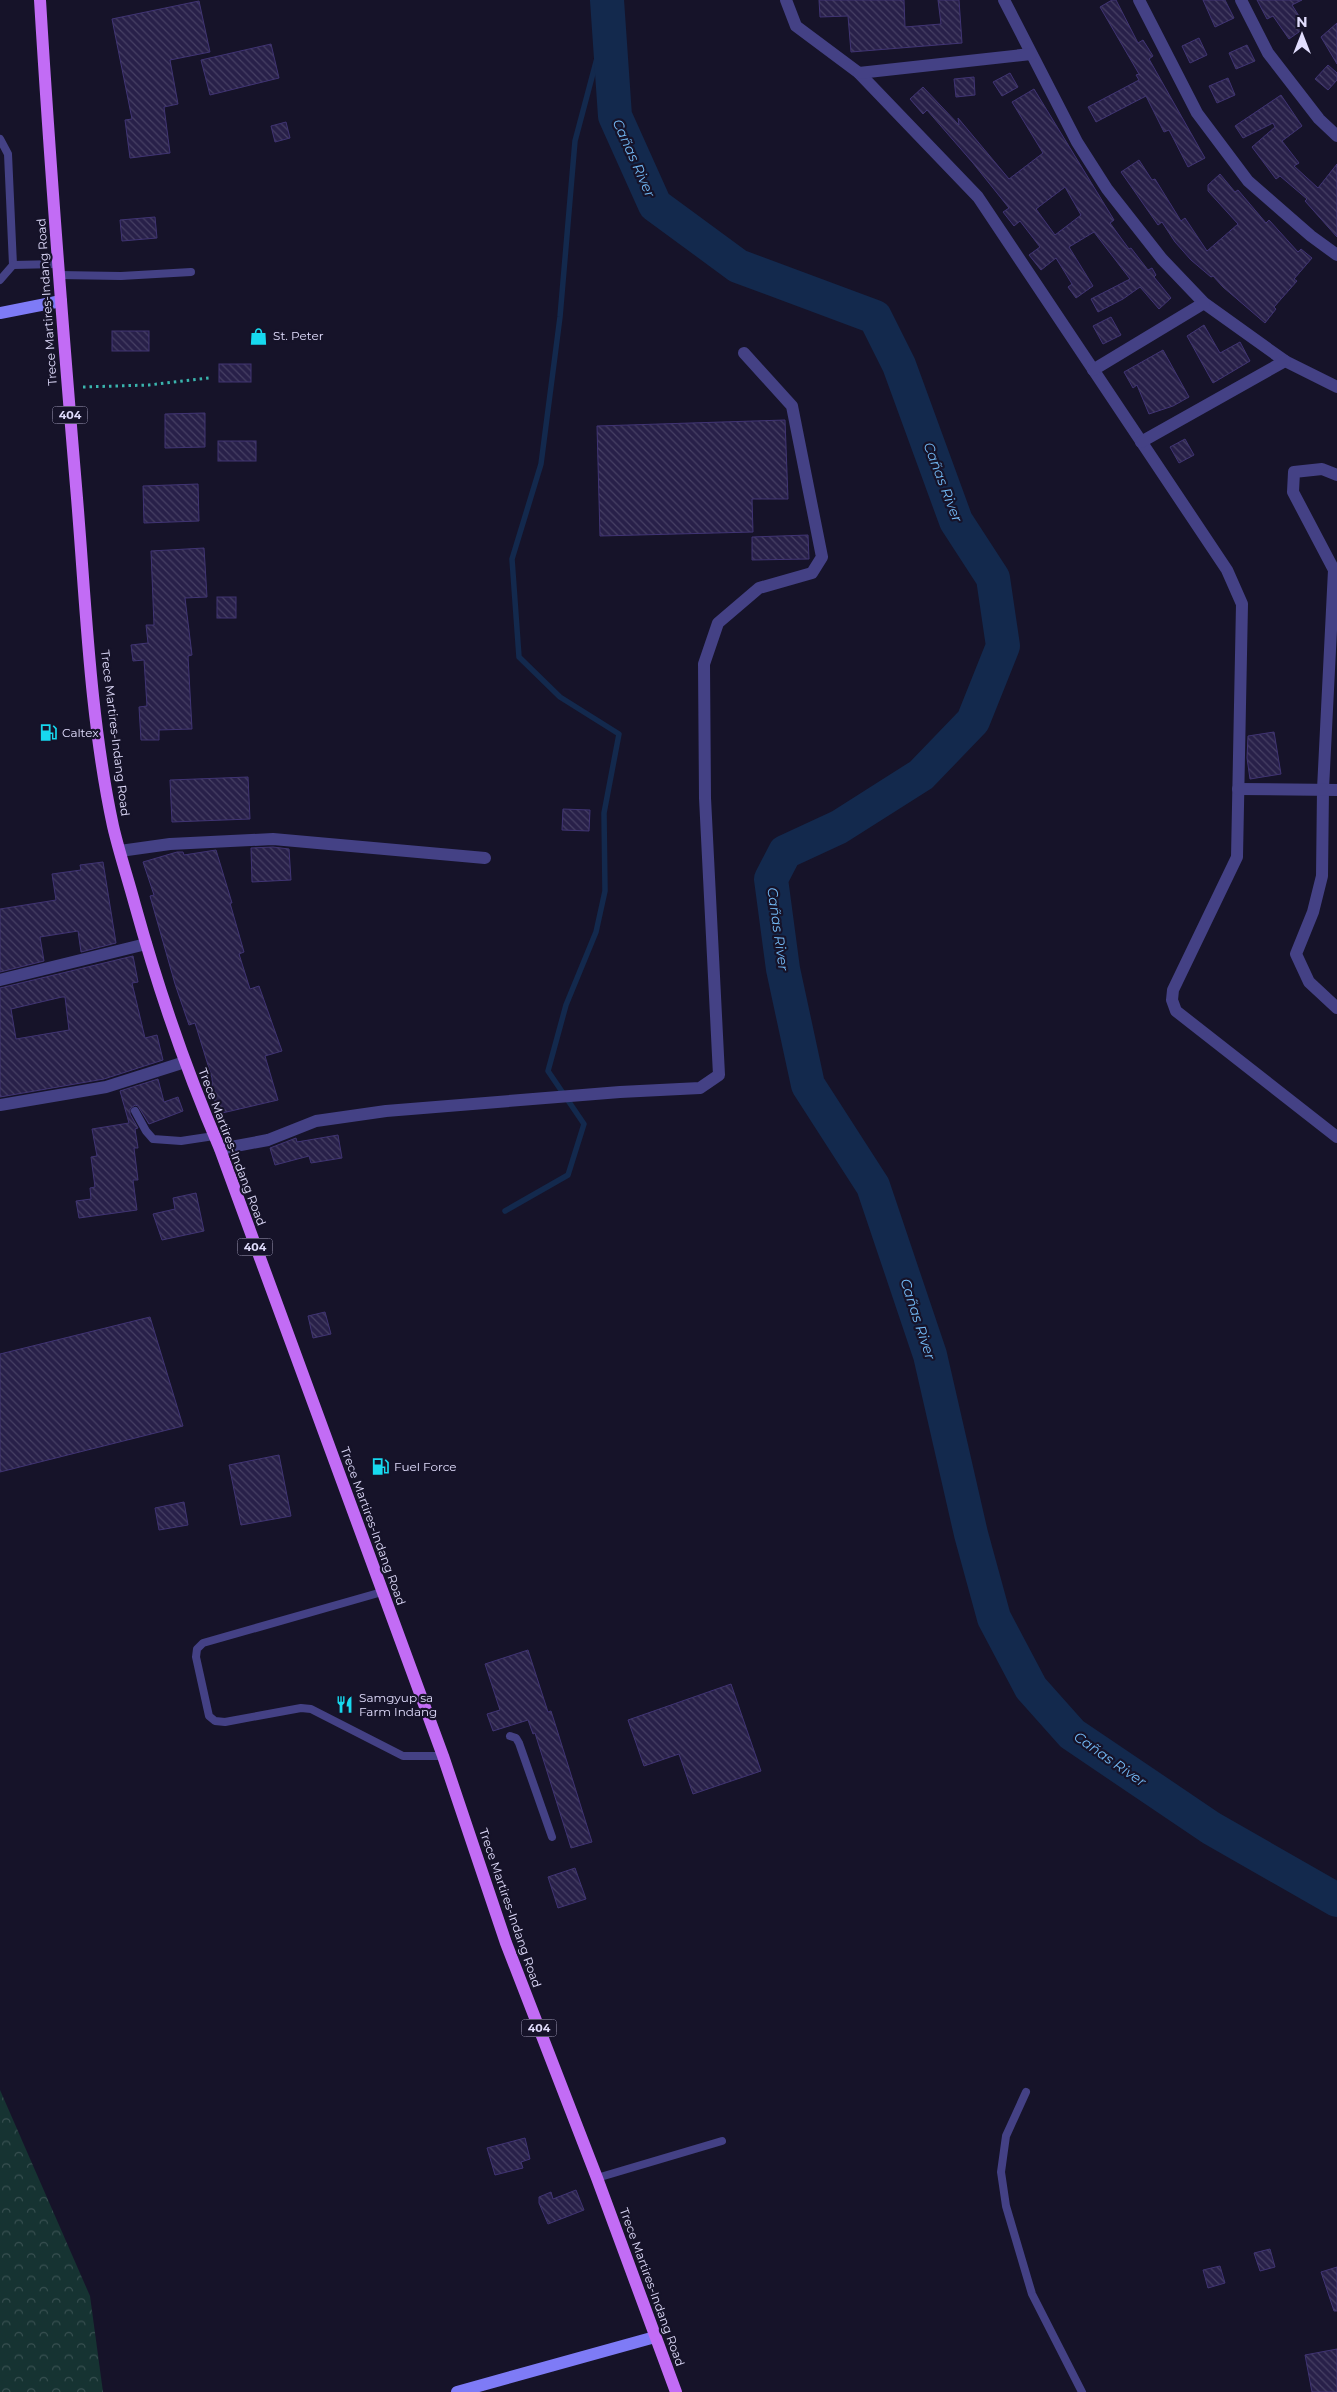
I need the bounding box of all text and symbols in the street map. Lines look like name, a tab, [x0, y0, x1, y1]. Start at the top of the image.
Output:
north arrow	[1277, 10, 1327, 60]
text: N	[1296, 13, 1308, 31]
water label: Cañas River	[609, 116, 659, 200]
street label: Trece Martires-Indang Road	[33, 218, 60, 386]
shop icon: St. Peter	[249, 326, 269, 346]
place label: St. Peter	[273, 328, 324, 343]
road number: 404	[52, 406, 88, 424]
water label: Cañas River	[920, 440, 967, 525]
street label: Trece Martires-Indang Road	[98, 649, 133, 817]
fuel station icon: Caltex	[38, 723, 58, 743]
place label: Caltex	[62, 725, 99, 740]
water label: Cañas River	[763, 886, 793, 972]
street label: Trece Martires-Indang Road	[195, 1066, 269, 1228]
road number: 404	[238, 1238, 272, 1256]
water label: Cañas River	[896, 1276, 940, 1362]
street label: Trece Martires-Indang Road	[338, 1445, 409, 1607]
fuel station icon: Fuel Force	[370, 1457, 390, 1477]
place label: Fuel Force	[394, 1459, 457, 1474]
place label: Samgyup sa Farm Indang	[359, 1690, 437, 1719]
restaurant icon: Samgyup sa Farm Indang	[335, 1695, 355, 1715]
water label: Cañas River	[1070, 1728, 1150, 1791]
street label: Trece Martires-Indang Road	[476, 1826, 545, 1989]
road number: 404	[522, 2020, 556, 2036]
street label: Trece Martires-Indang Road	[617, 2206, 688, 2368]

